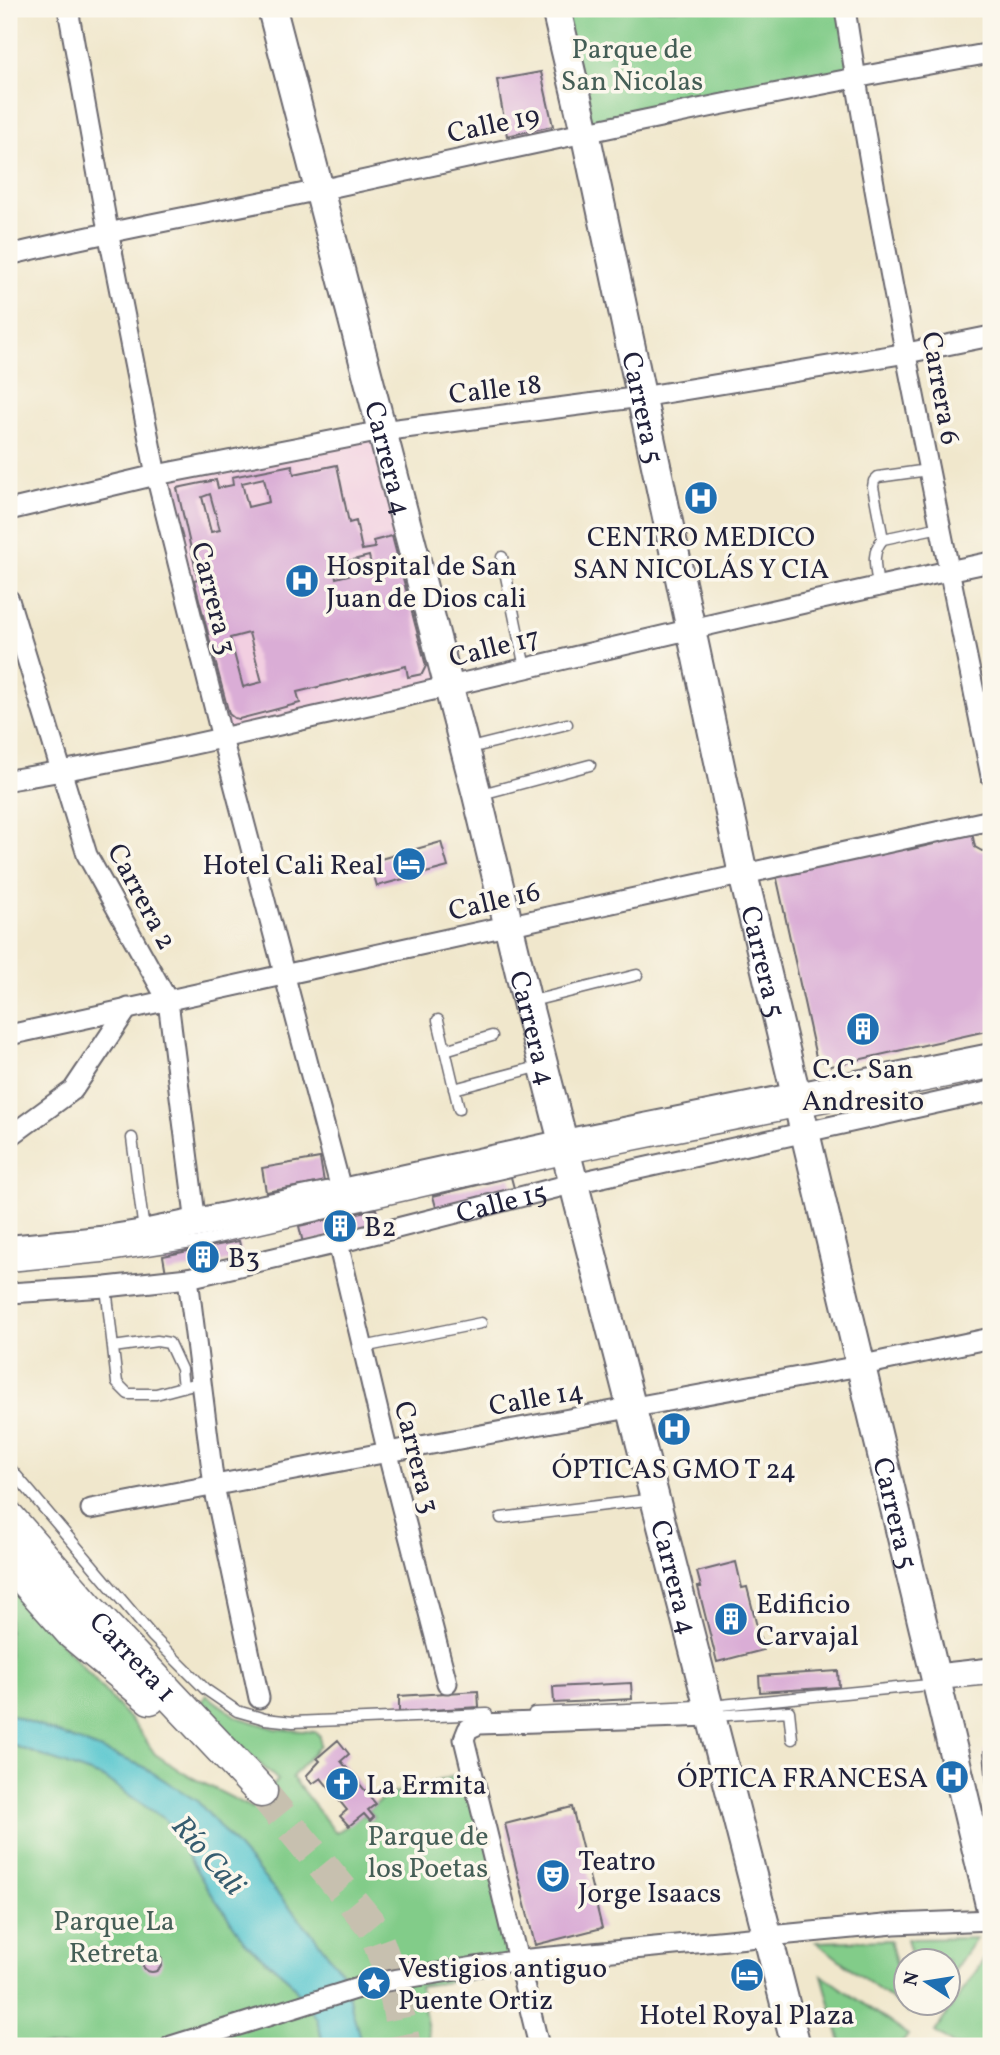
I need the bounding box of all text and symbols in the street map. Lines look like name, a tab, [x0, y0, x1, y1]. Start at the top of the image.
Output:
park label: Parque de San Nicolas	[561, 31, 703, 102]
street label: Calle 19	[444, 97, 543, 154]
street label: Carrera 6	[910, 329, 969, 448]
street label: Carrera 5	[610, 348, 672, 468]
street label: Calle 18	[447, 365, 544, 415]
street label: Carrera 4	[353, 397, 420, 520]
hospital icon: CENTRO MEDICO SAN NICOLÁS Y CIA	[682, 479, 720, 517]
place label: CENTRO MEDICO SAN NICOLÁS Y CIA	[573, 519, 829, 590]
street label: Carrera 3	[180, 538, 245, 659]
place label: Hospital de San Juan de Dios cali	[326, 548, 527, 619]
hospital icon: Hospital de San Juan de Dios cali	[283, 562, 321, 600]
street label: Calle 17	[445, 618, 544, 679]
street label: Carrera 2	[97, 837, 185, 957]
hotel icon: Hotel Cali Real	[390, 845, 428, 883]
place label: Hotel Cali Real	[202, 847, 384, 886]
street label: Calle 16	[445, 873, 544, 932]
street label: Carrera 5	[729, 902, 794, 1022]
street label: Carrera 4	[498, 967, 565, 1090]
building icon: C.C. San Andresito	[844, 1010, 882, 1048]
place label: C.C. San Andresito	[802, 1051, 924, 1122]
street label: Calle 15	[452, 1174, 551, 1234]
building icon: B2	[321, 1207, 359, 1245]
place label: B2	[364, 1209, 396, 1248]
building icon: B3	[184, 1238, 222, 1276]
place label: B3	[228, 1240, 260, 1279]
street label: Calle 14	[486, 1372, 587, 1427]
street label: Carrera 3	[383, 1397, 448, 1518]
hospital icon: ÓPTICAS GMO T 24	[655, 1410, 693, 1448]
place label: ÓPTICAS GMO T 24	[552, 1451, 796, 1490]
street label: Carrera 5	[861, 1454, 926, 1573]
street label: Carrera 4	[639, 1516, 706, 1639]
place label: Edificio Carvajal	[756, 1586, 859, 1657]
building icon: Edificio Carvajal	[712, 1600, 750, 1638]
street label: Carrera 1	[79, 1604, 184, 1712]
hospital icon: ÓPTICA FRANCESA	[933, 1758, 971, 1796]
place label: ÓPTICA FRANCESA	[677, 1760, 928, 1799]
church icon: La Ermita	[323, 1765, 361, 1803]
place label: La Ermita	[366, 1767, 487, 1806]
water label: Río Cali	[161, 1807, 254, 1906]
park label: Parque de los Poetas	[368, 1818, 488, 1889]
place label: Teatro Jorge Isaacs	[578, 1843, 721, 1914]
theatre icon: Teatro Jorge Isaacs	[534, 1857, 572, 1895]
park label: Parque La Retreta	[53, 1903, 175, 1974]
north arrow	[892, 1946, 962, 2016]
place label: Vestigios antiguo Puente Ortiz	[398, 1950, 607, 2021]
hotel icon: Hotel Royal Plaza	[728, 1956, 766, 1994]
place icon: Vestigios antiguo Puente Ortiz	[355, 1964, 393, 2002]
text: N	[898, 1969, 927, 1988]
place label: Hotel Royal Plaza	[639, 1997, 855, 2036]

